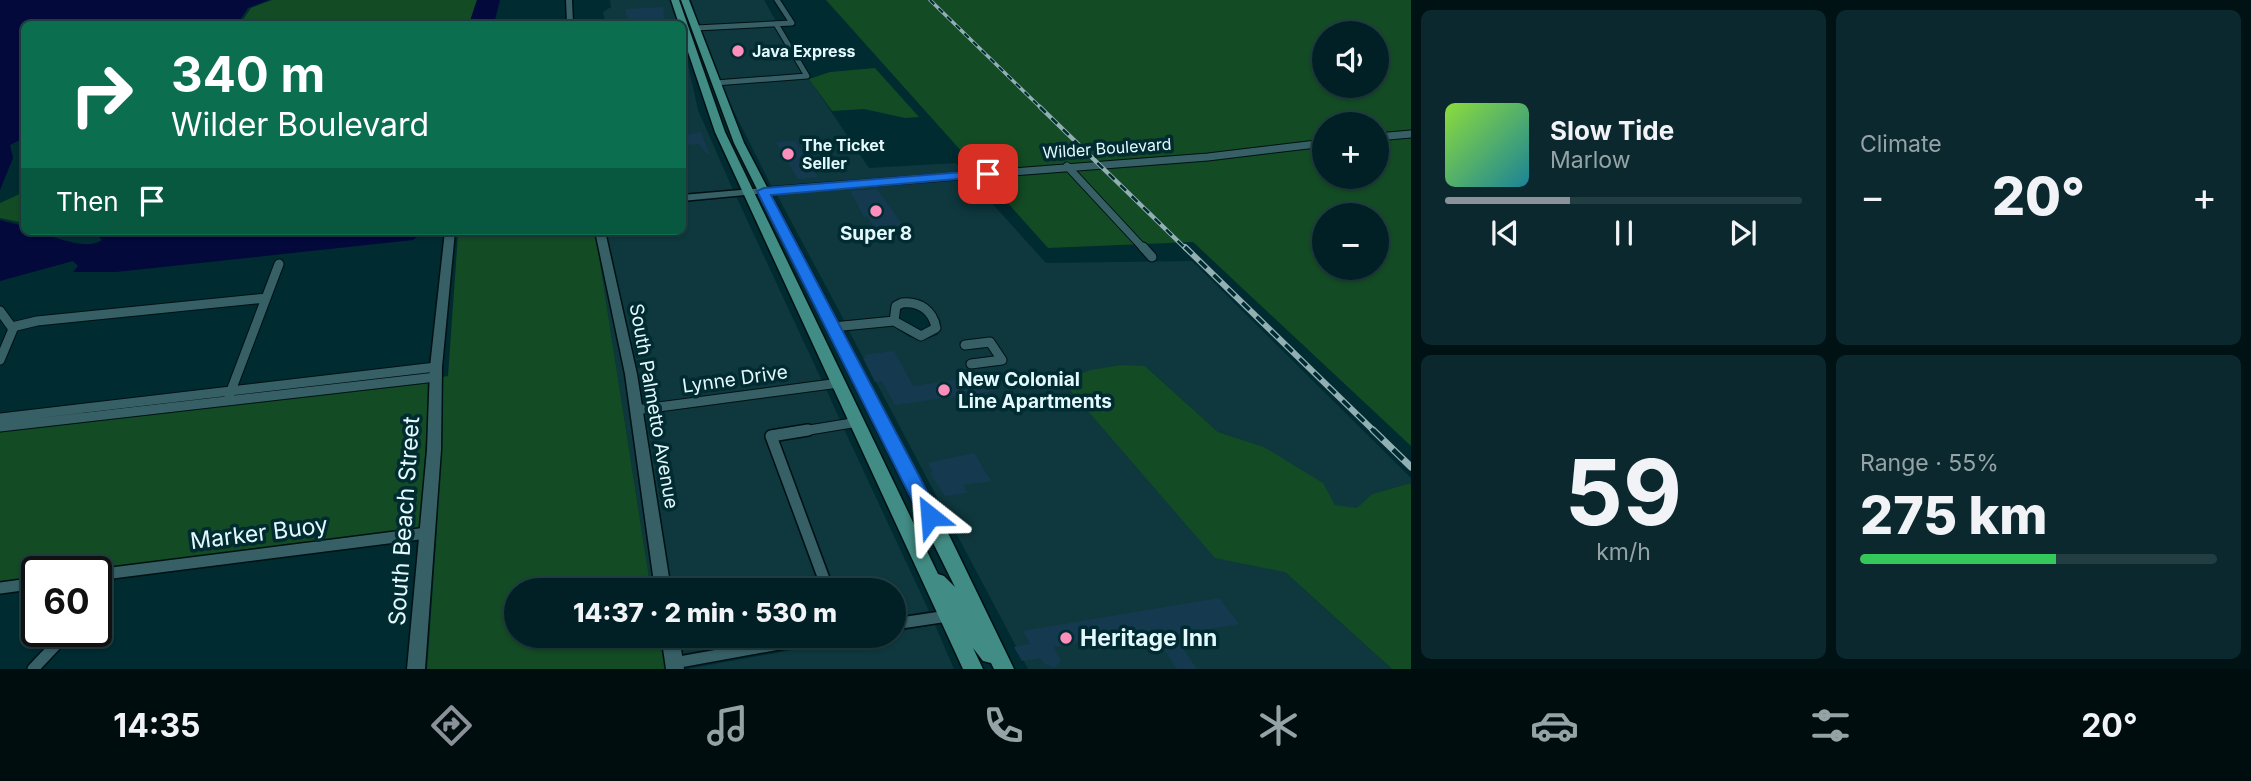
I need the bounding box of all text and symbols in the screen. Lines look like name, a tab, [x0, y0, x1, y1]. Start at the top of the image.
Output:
map controls	[1312, 21, 1389, 280]
button: sound	[1312, 21, 1389, 98]
place label: Java Express	[752, 41, 856, 61]
marker: Java Express	[730, 43, 746, 59]
text: 340 m	[171, 45, 325, 104]
icon: right	[56, 49, 147, 140]
text: Wilder Boulevard	[171, 105, 429, 144]
button: +	[1312, 112, 1389, 189]
text: Slow Tide	[1550, 115, 1674, 146]
text: Climate	[1860, 130, 1942, 158]
street label: Wilder Boulevard	[1042, 134, 1172, 162]
place label: The Ticket Seller	[802, 135, 885, 173]
pin	[958, 144, 1018, 204]
marker: The Ticket Seller	[780, 146, 796, 162]
text: Marlow	[1550, 146, 1630, 174]
icon: arrive	[969, 155, 1007, 193]
text: 20°	[1992, 165, 2085, 228]
text: −	[1860, 173, 1885, 219]
text: +	[2192, 173, 2217, 219]
icon: arrive	[133, 182, 171, 220]
text: Then	[56, 186, 119, 217]
marker: Super 8	[868, 203, 884, 219]
button: −	[1312, 203, 1389, 280]
icon: previous	[1486, 214, 1524, 252]
icon: pause	[1605, 214, 1643, 252]
icon: next	[1724, 214, 1762, 252]
place label: Super 8	[840, 222, 912, 245]
street label: South Palmetto Avenue	[625, 302, 683, 510]
street label: Lynne Drive	[681, 360, 789, 398]
place label: New Colonial Line Apartments	[958, 368, 1112, 413]
marker: New Colonial Line Apartments	[936, 382, 952, 398]
street label: South Beach Street	[383, 415, 425, 626]
text: 59	[1565, 437, 1682, 547]
text: Range · 55%	[1860, 449, 1999, 477]
position arrow	[893, 479, 967, 553]
text: 275 km	[1860, 484, 2048, 547]
street label: Marker Buoy	[189, 511, 329, 555]
text: km/h	[1596, 538, 1651, 566]
speed limit sign: 60	[21, 556, 112, 647]
text: 14:37 · 2 min · 530 m	[573, 597, 837, 628]
place label: Heritage Inn	[1080, 624, 1217, 652]
marker: Heritage Inn	[1058, 630, 1074, 646]
icon: directions	[427, 701, 476, 750]
icon: music	[703, 701, 752, 750]
icon: phone	[979, 701, 1028, 750]
icon: climate	[1254, 701, 1303, 750]
icon: car	[1530, 701, 1579, 750]
icon: filters	[1806, 701, 1855, 750]
text: 14:35	[113, 706, 201, 745]
text: 20°	[2081, 706, 2138, 745]

